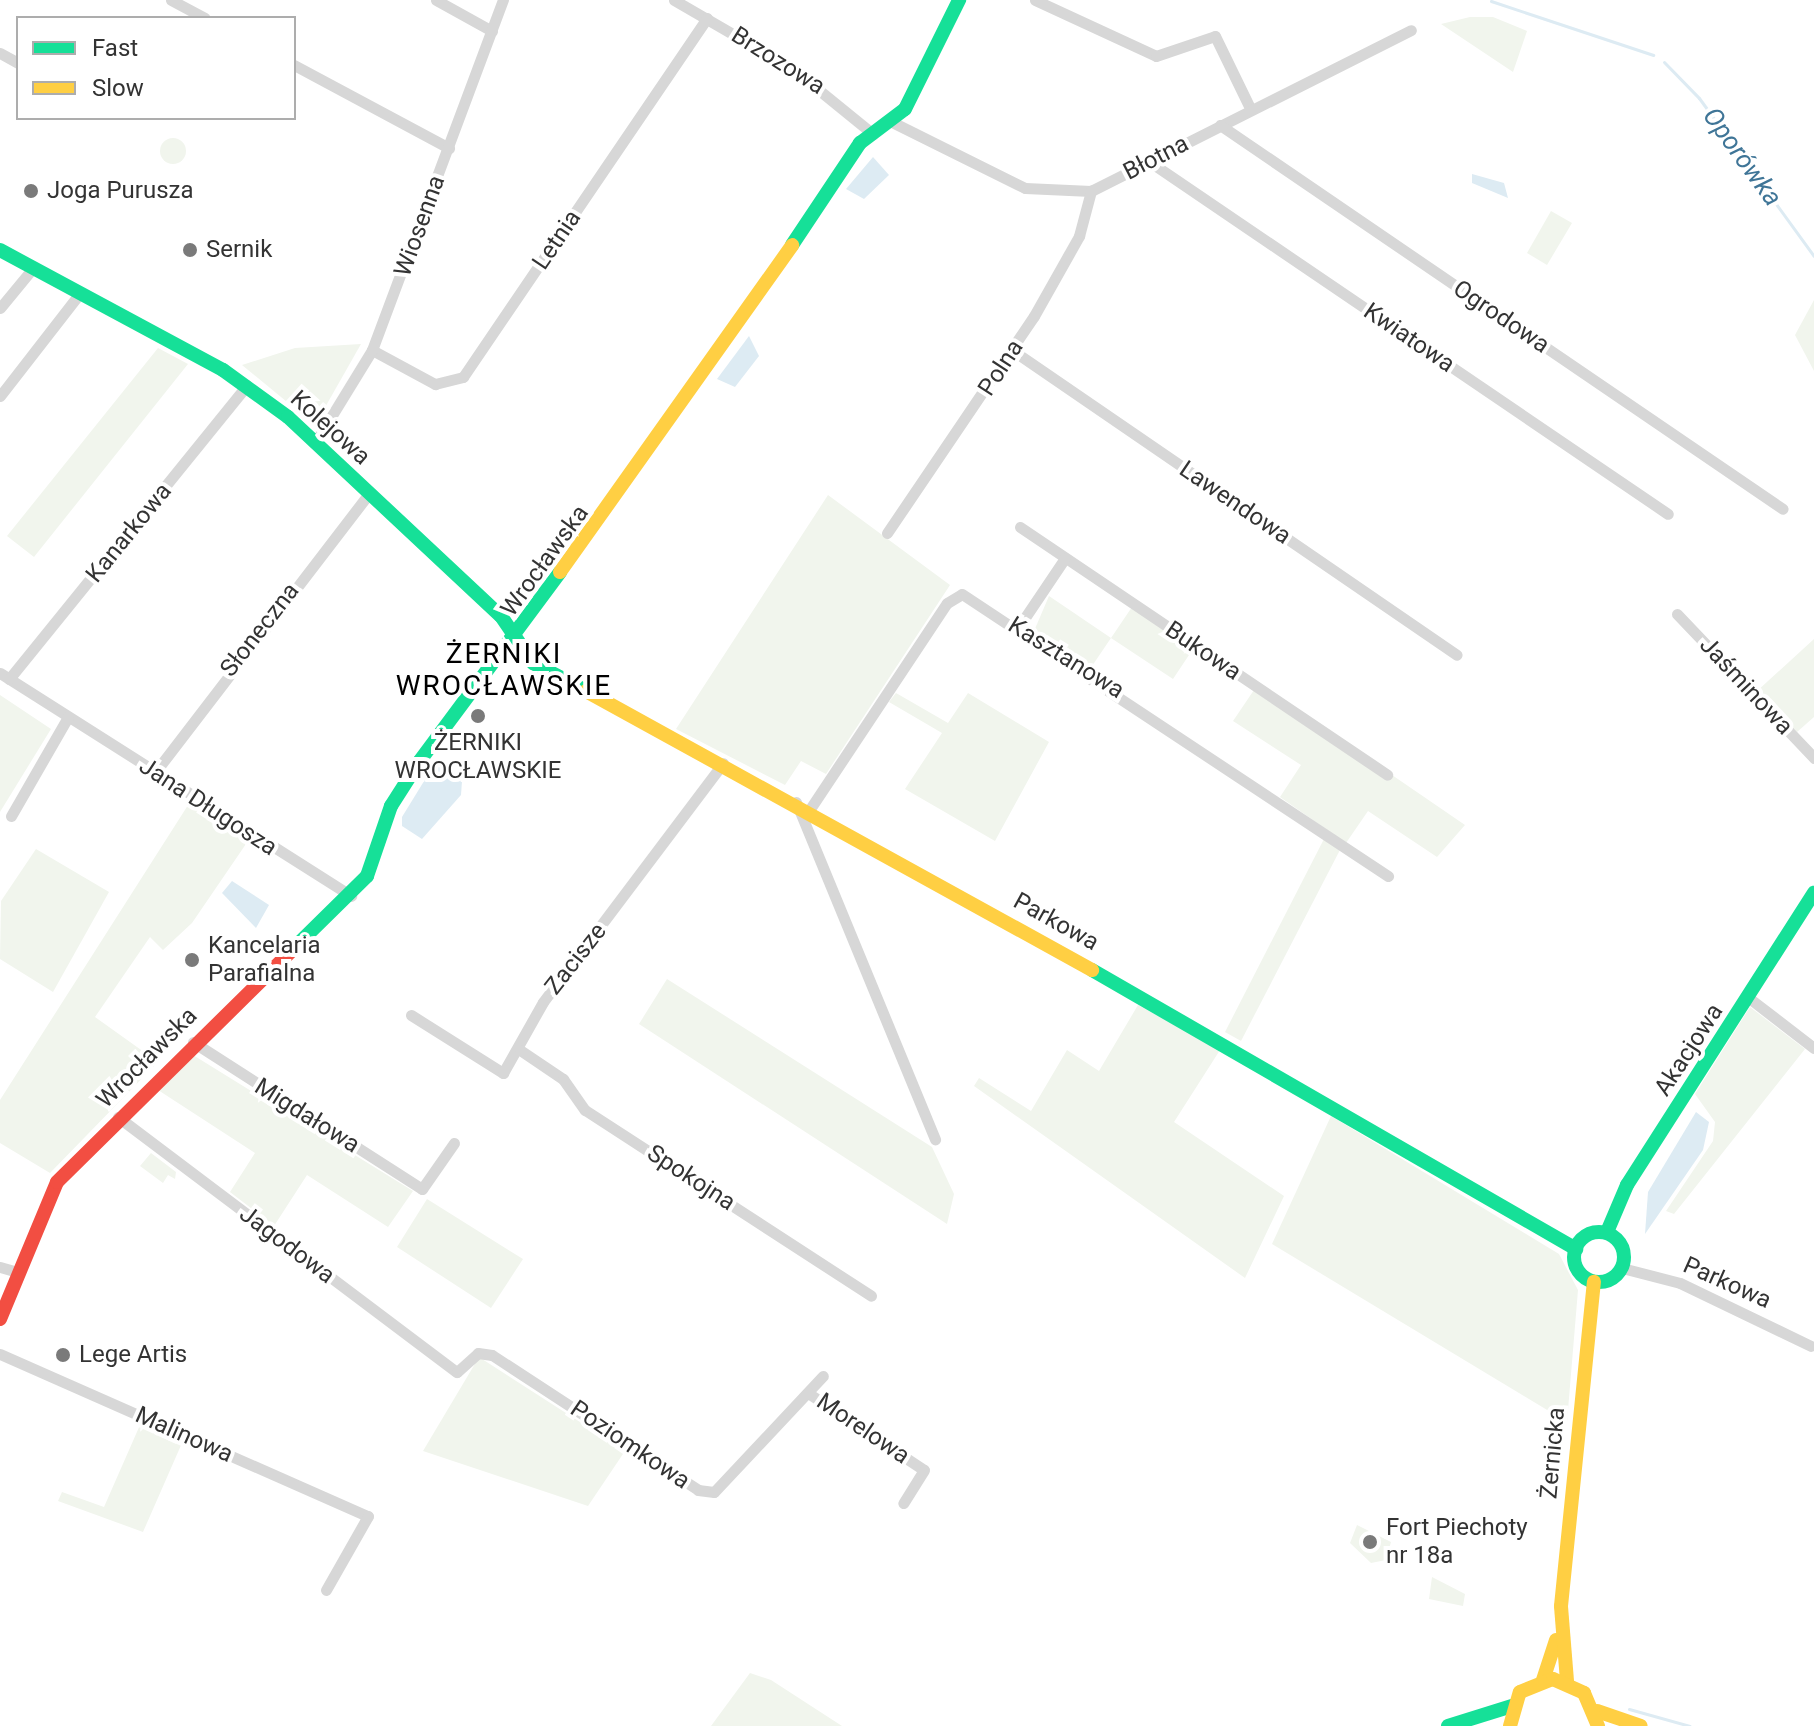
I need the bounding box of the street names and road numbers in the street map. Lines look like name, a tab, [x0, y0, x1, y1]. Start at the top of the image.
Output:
street label: Brzozowa	[726, 21, 830, 101]
street label: Błotna	[1119, 129, 1193, 187]
street label: Wiosenna	[388, 172, 452, 280]
street label: Letnia	[527, 205, 587, 275]
street label: Ogrodowa	[1447, 274, 1555, 360]
street label: Kwiatowa	[1358, 297, 1460, 379]
street label: Polna	[972, 335, 1030, 401]
street label: Kolejowa	[284, 385, 376, 471]
street label: Lawendowa	[1174, 455, 1296, 551]
street label: Kanarkowa	[80, 478, 178, 588]
street label: Wrocławska	[495, 500, 595, 622]
street label: Słoneczna	[214, 577, 306, 683]
street label: Kasztanowa	[1003, 611, 1129, 705]
street label: Bukowa	[1160, 615, 1246, 687]
street label: Jaśminowa	[1693, 631, 1799, 741]
street label: Jana Długosza	[134, 752, 282, 862]
street label: Parkowa	[1008, 887, 1104, 957]
street label: Zacisze	[539, 918, 613, 1000]
street label: Akacjowa	[1649, 999, 1729, 1101]
street label: Wrocławska	[91, 1002, 203, 1114]
street label: Migdałowa	[249, 1072, 365, 1160]
street label: Spokojna	[642, 1139, 740, 1217]
street label: Jagodowa	[234, 1200, 340, 1290]
street label: Parkowa	[1679, 1251, 1775, 1315]
street label: Morelowa	[811, 1387, 915, 1471]
street label: Poziomkowa	[565, 1395, 695, 1495]
street label: Malinowa	[131, 1401, 237, 1469]
street label: Żernicka	[1535, 1406, 1571, 1500]

